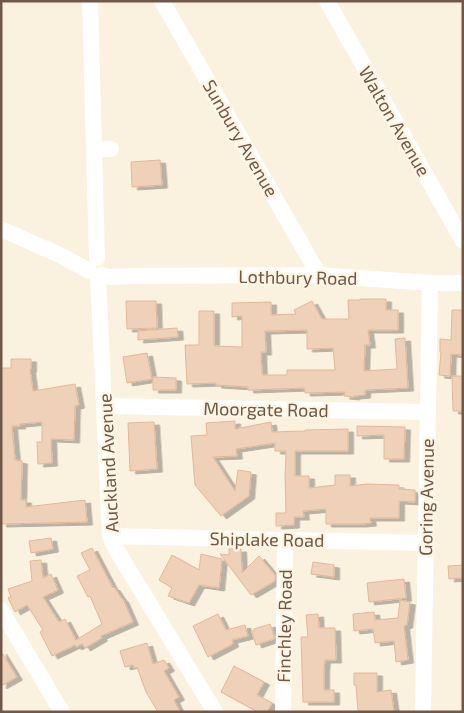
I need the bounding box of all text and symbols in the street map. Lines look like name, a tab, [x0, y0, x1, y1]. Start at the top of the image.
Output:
street label: Walton Avenue	[355, 62, 435, 180]
street label: Sunbury Avenue	[199, 76, 283, 200]
street label: Lothbury Road	[238, 265, 358, 289]
street label: Auckland Avenue	[93, 393, 123, 533]
street label: Moorgate Road	[203, 397, 329, 421]
street label: Goring Avenue	[414, 438, 438, 556]
street label: Shiplake Road	[209, 527, 325, 551]
street label: Finchley Road	[272, 569, 296, 683]

